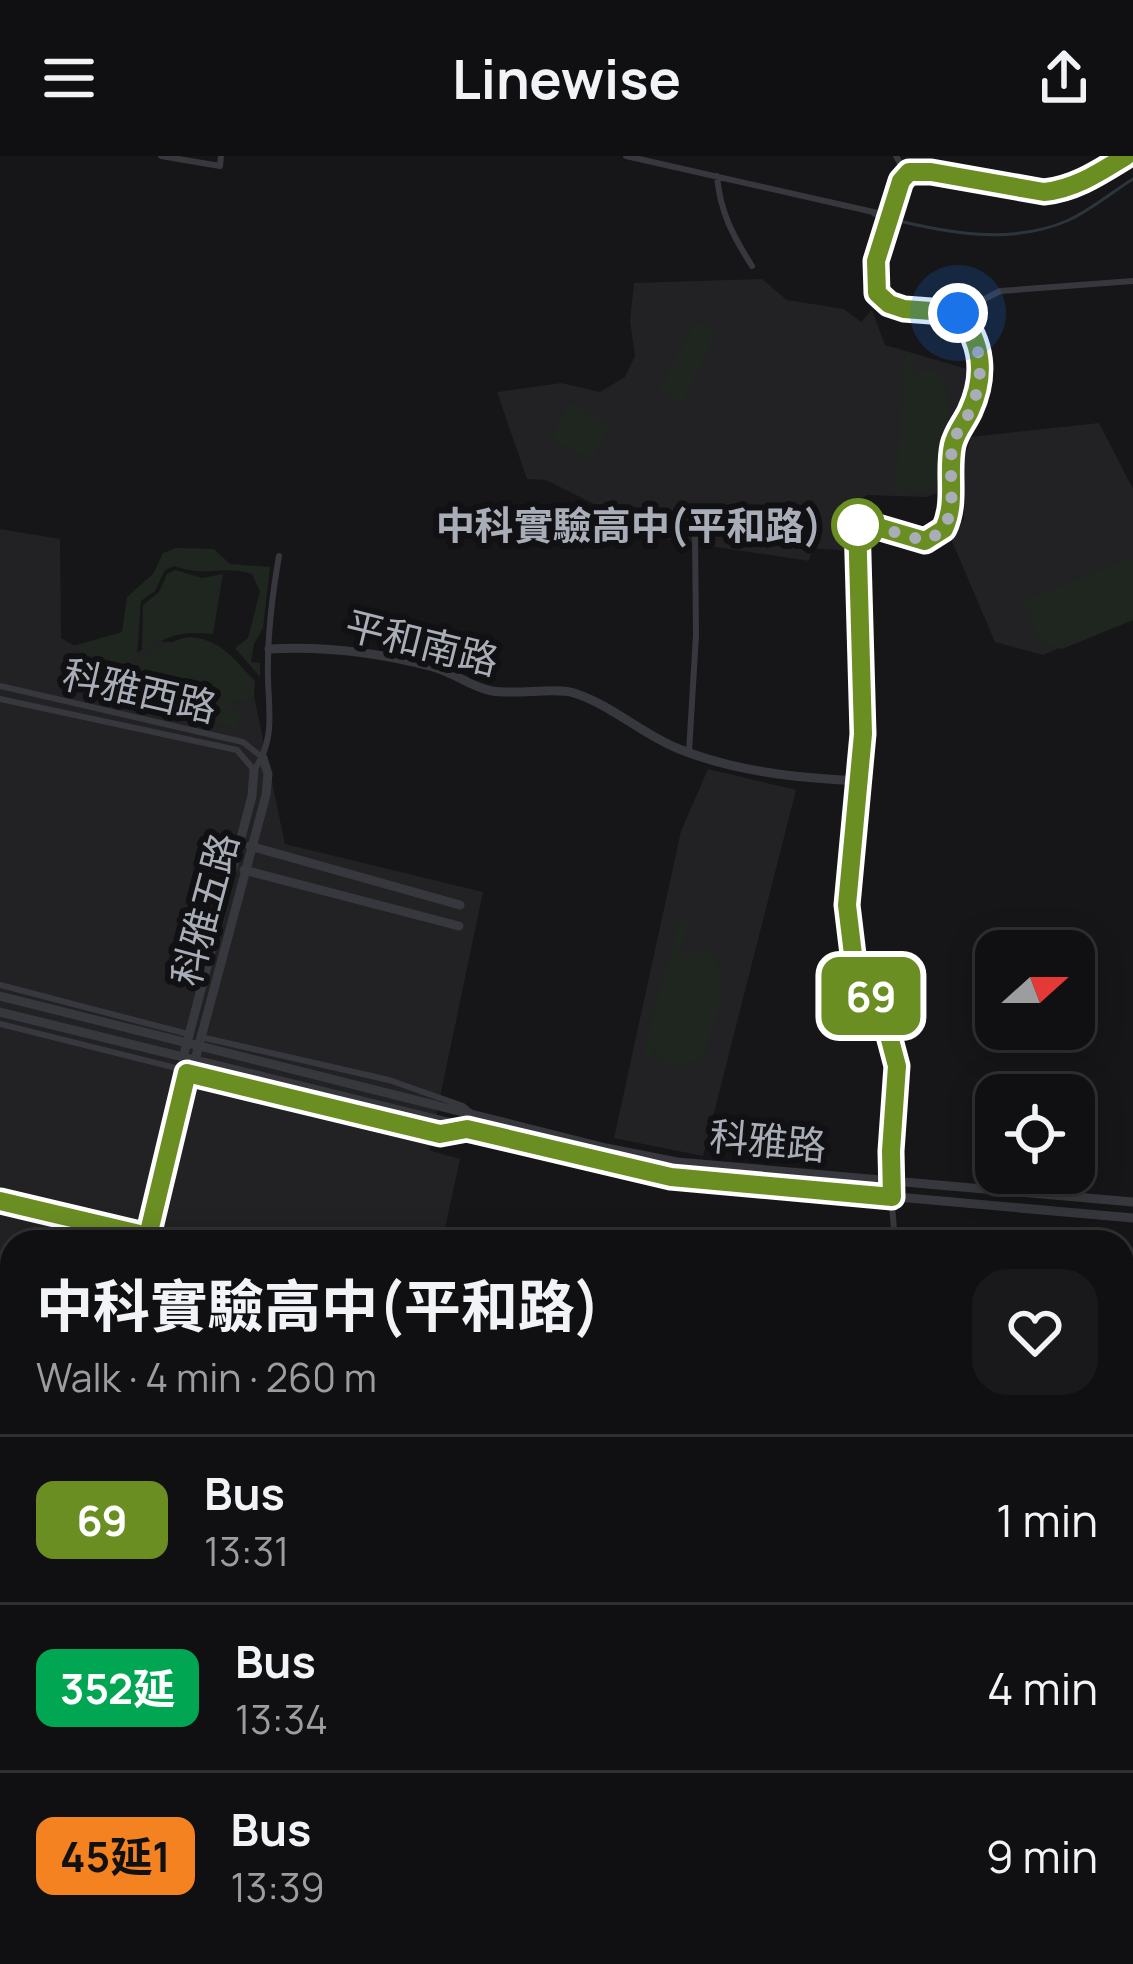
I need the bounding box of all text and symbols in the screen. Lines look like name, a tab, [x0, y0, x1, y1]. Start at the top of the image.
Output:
text: Linewise	[452, 41, 681, 115]
icon: menu	[36, 45, 102, 111]
icon: share	[1031, 45, 1097, 111]
your location	[928, 283, 988, 343]
place label: 中科實驗高中(平和路)	[436, 498, 822, 552]
marker: 中科實驗高中(平和路)	[833, 500, 883, 550]
street label: 平和南路	[340, 597, 504, 687]
street label: 科雅西路	[58, 646, 222, 734]
street label: 科雅五路	[158, 827, 250, 991]
north arrow	[975, 930, 1095, 1050]
map controls	[975, 930, 1095, 1194]
line badge: 69	[817, 957, 925, 1035]
text: 69	[845, 967, 897, 1025]
button: locate	[975, 1074, 1095, 1194]
street label: 科雅路	[707, 1108, 829, 1172]
text: 中科實驗高中(平和路)	[36, 1266, 601, 1344]
button: heart	[972, 1269, 1098, 1395]
text: Walk · 4 min · 260 m	[36, 1350, 377, 1404]
text: Bus	[204, 1462, 285, 1524]
text: 1 min	[996, 1489, 1098, 1551]
text: 69	[76, 1491, 128, 1549]
text: 13:31	[204, 1524, 289, 1578]
text: Bus	[235, 1630, 316, 1692]
text: 4 min	[987, 1657, 1098, 1719]
text: 352延	[60, 1659, 175, 1717]
text: 13:34	[235, 1692, 328, 1746]
text: Bus	[231, 1798, 312, 1860]
text: 9 min	[986, 1825, 1098, 1887]
text: 45延1	[60, 1827, 171, 1885]
text: 13:39	[231, 1860, 325, 1914]

